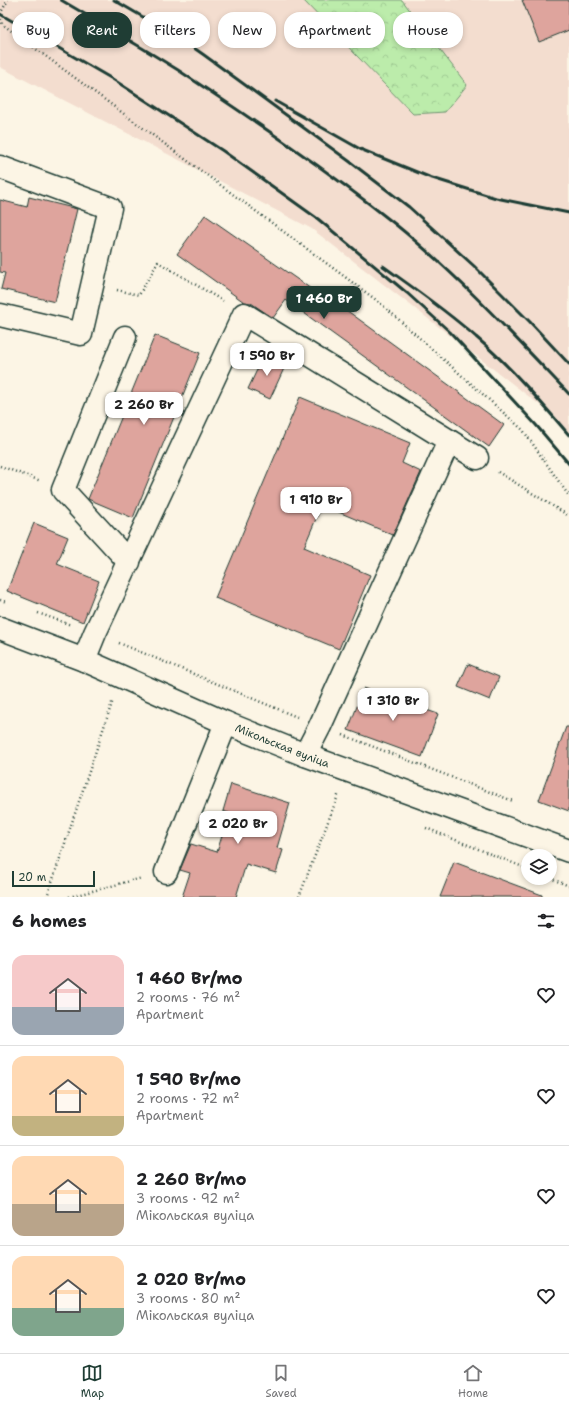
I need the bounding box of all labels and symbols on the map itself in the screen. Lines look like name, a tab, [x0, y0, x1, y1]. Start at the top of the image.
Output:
pin: 1 460 Br	[283, 286, 365, 320]
pin: 1 590 Br	[226, 343, 308, 377]
pin: 2 260 Br	[103, 392, 185, 426]
pin: 1 910 Br	[275, 487, 357, 521]
pin: 1 310 Br	[352, 688, 434, 722]
street label: Мікольская вуліца	[233, 721, 332, 771]
pin: 2 020 Br	[197, 811, 279, 845]
scale bar	[12, 869, 95, 888]

